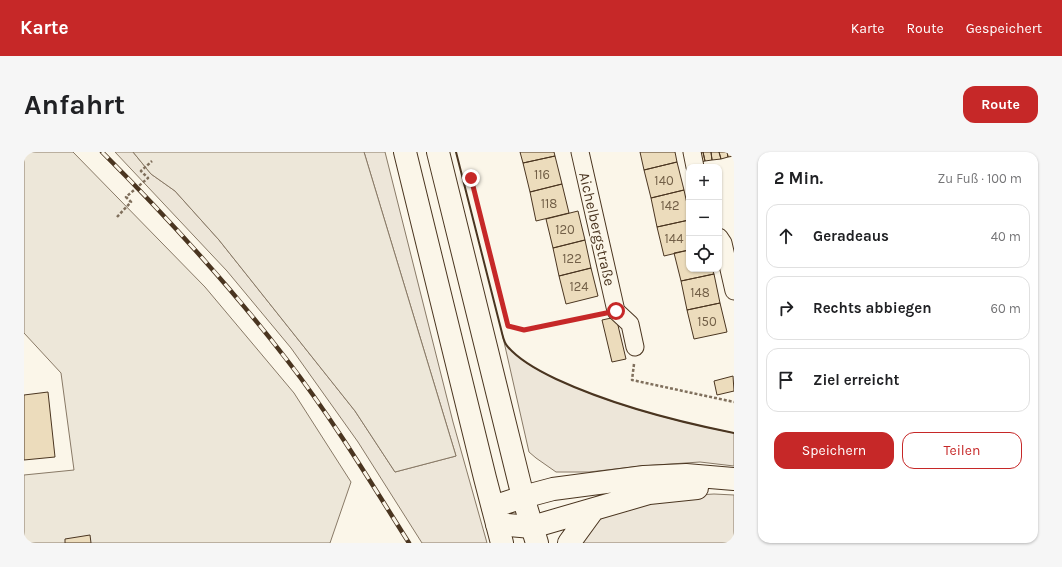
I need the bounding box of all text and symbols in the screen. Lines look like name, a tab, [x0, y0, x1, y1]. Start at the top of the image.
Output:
text: Karte	[20, 17, 69, 39]
text: Karte	[851, 20, 885, 37]
text: Route	[907, 20, 944, 37]
text: Gespeichert	[966, 20, 1042, 37]
button: Route	[963, 86, 1038, 123]
text: Anfahrt	[24, 88, 125, 121]
map controls	[686, 164, 722, 272]
button: +	[686, 164, 722, 200]
house number: 116	[534, 167, 550, 182]
text: 2 Min.	[774, 168, 823, 188]
route end	[462, 169, 480, 187]
street label: Aichelbergstraße	[575, 170, 619, 288]
text: Zu Fuß · 100 m	[938, 171, 1022, 186]
house number: 140	[654, 173, 674, 188]
house number: 118	[541, 196, 557, 211]
house number: 142	[660, 198, 680, 213]
button: −	[686, 200, 722, 236]
house number: 120	[555, 222, 575, 237]
icon: ahead	[775, 225, 797, 247]
text: Geradeaus	[813, 227, 889, 245]
text: 40 m	[991, 229, 1021, 244]
house number: 144	[665, 231, 683, 246]
button: locate	[686, 236, 722, 272]
house number: 122	[562, 251, 582, 266]
house number: 124	[569, 279, 589, 294]
house number: 148	[690, 285, 710, 300]
icon: right	[775, 297, 797, 319]
text: Rechts abbiegen	[813, 299, 932, 317]
text: 60 m	[991, 301, 1021, 316]
route start	[607, 302, 625, 320]
house number: 150	[697, 314, 717, 329]
icon: arrive	[775, 369, 797, 391]
text: Ziel erreicht	[813, 371, 899, 389]
button: Speichern	[774, 432, 894, 469]
button: Teilen	[902, 432, 1022, 469]

